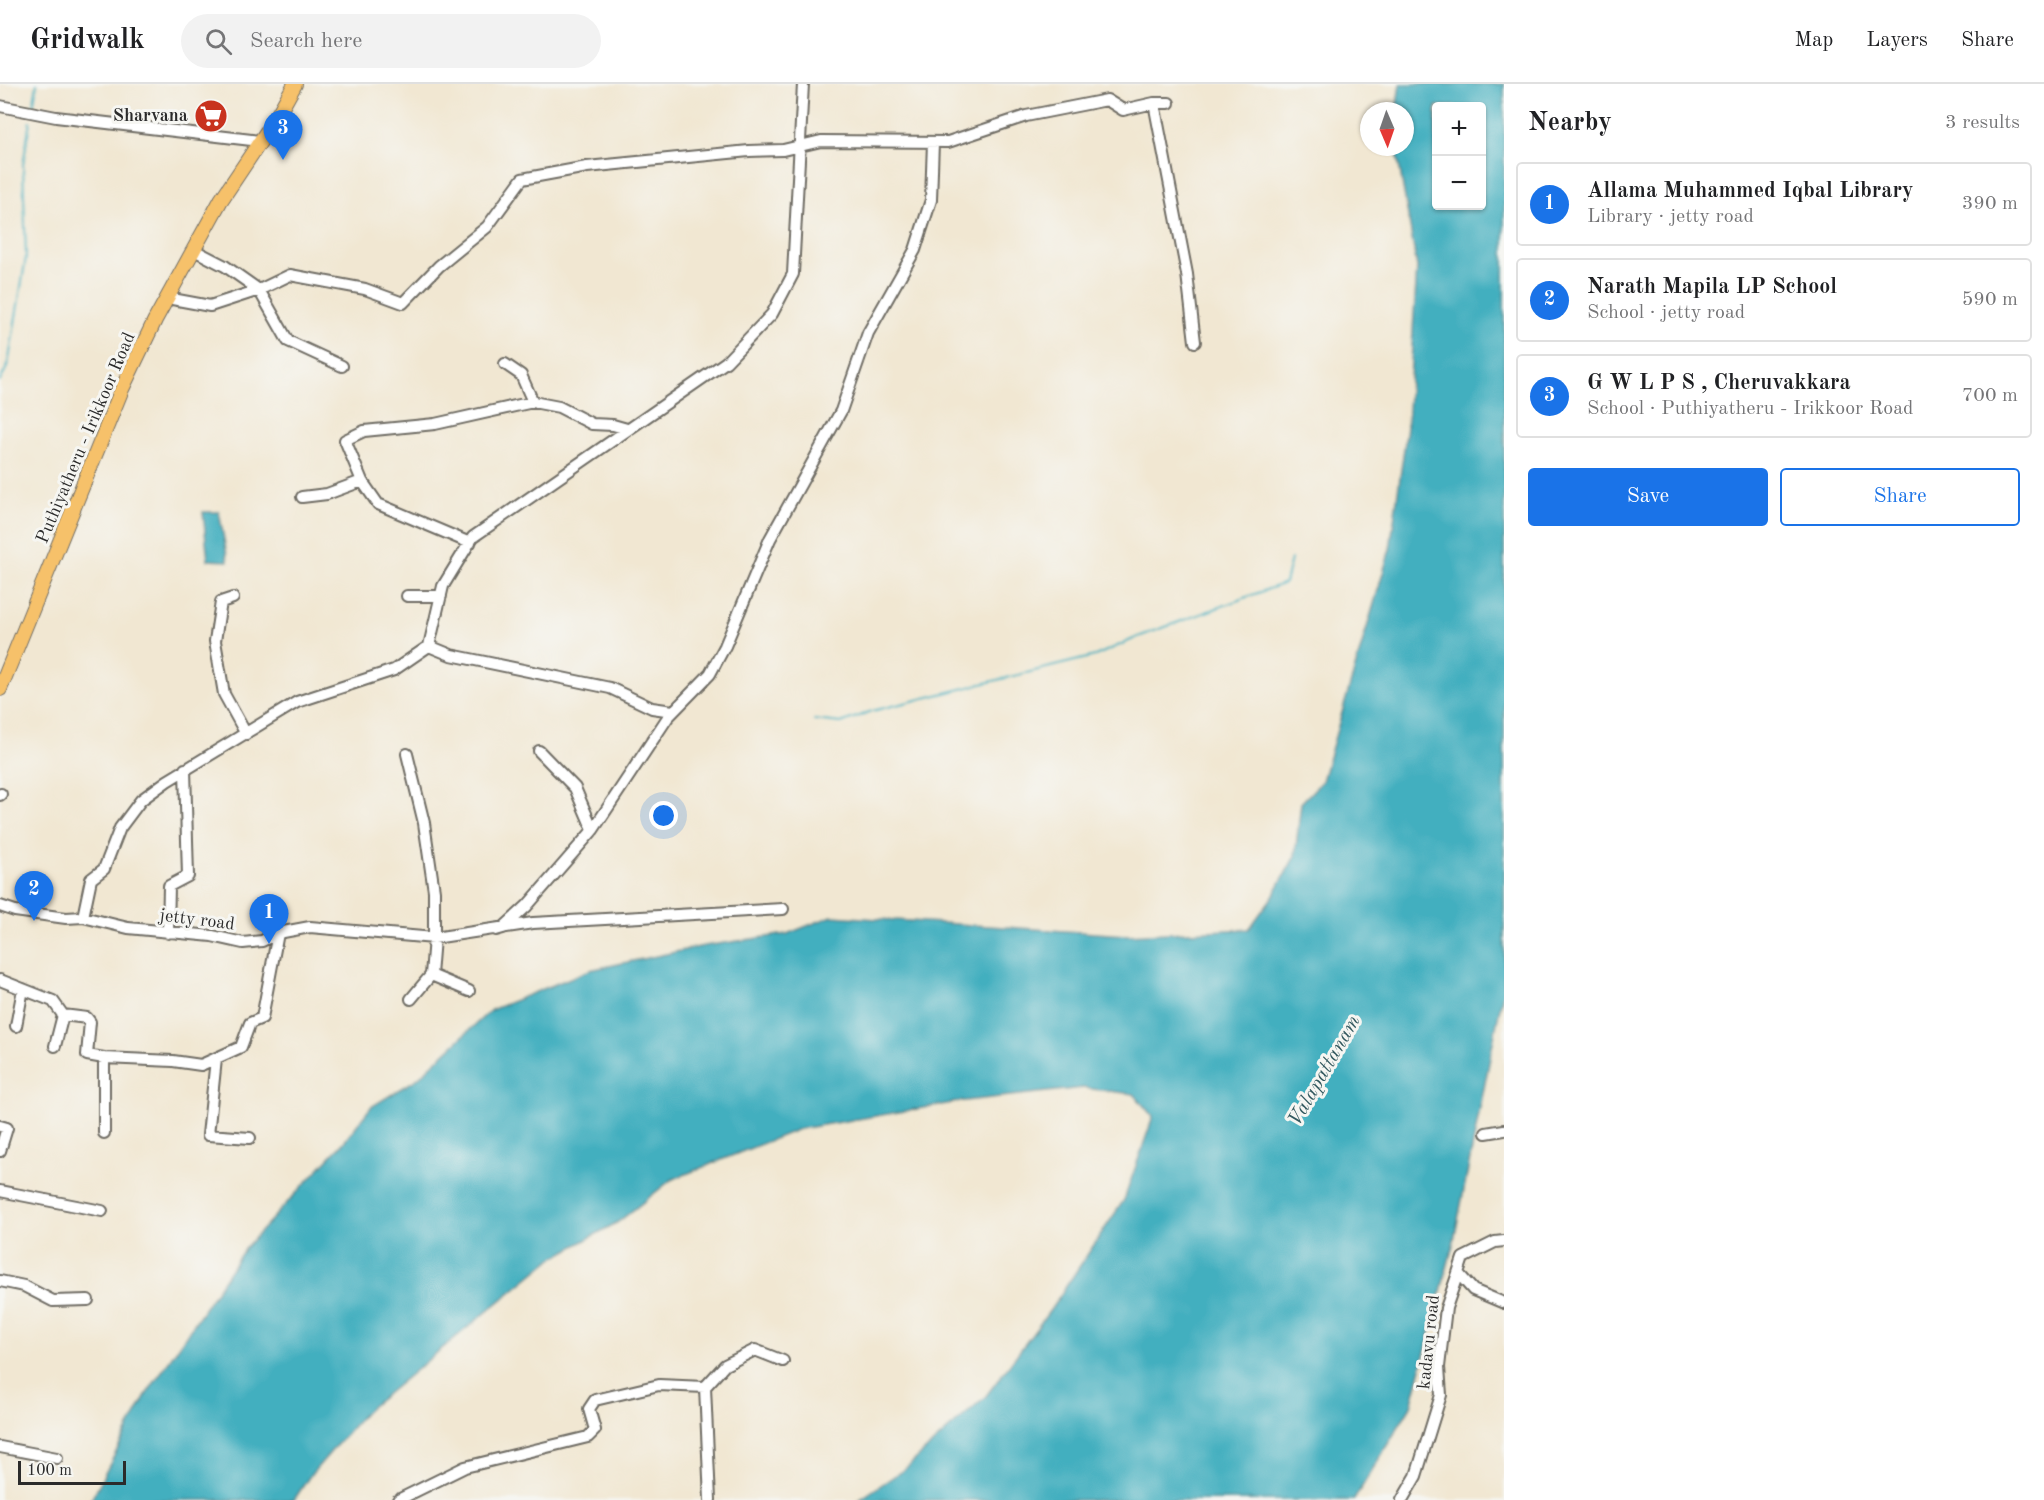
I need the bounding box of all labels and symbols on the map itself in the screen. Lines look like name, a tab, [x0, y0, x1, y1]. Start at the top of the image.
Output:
supermarket icon: Sharvana	[193, 98, 229, 134]
north arrow	[1360, 102, 1414, 156]
place label: Sharvana	[113, 107, 188, 125]
pin: 3	[264, 110, 302, 160]
street label: Puthiyatheru - Irikkoor Road	[33, 330, 139, 546]
your location	[649, 801, 678, 830]
pin: 2	[15, 872, 54, 921]
pin: 1	[250, 894, 288, 944]
street label: jetty road	[157, 906, 236, 934]
water label: Valapattanam	[1285, 1012, 1365, 1130]
street label: kadavu road	[1415, 1294, 1443, 1390]
scale bar	[18, 1458, 126, 1486]

